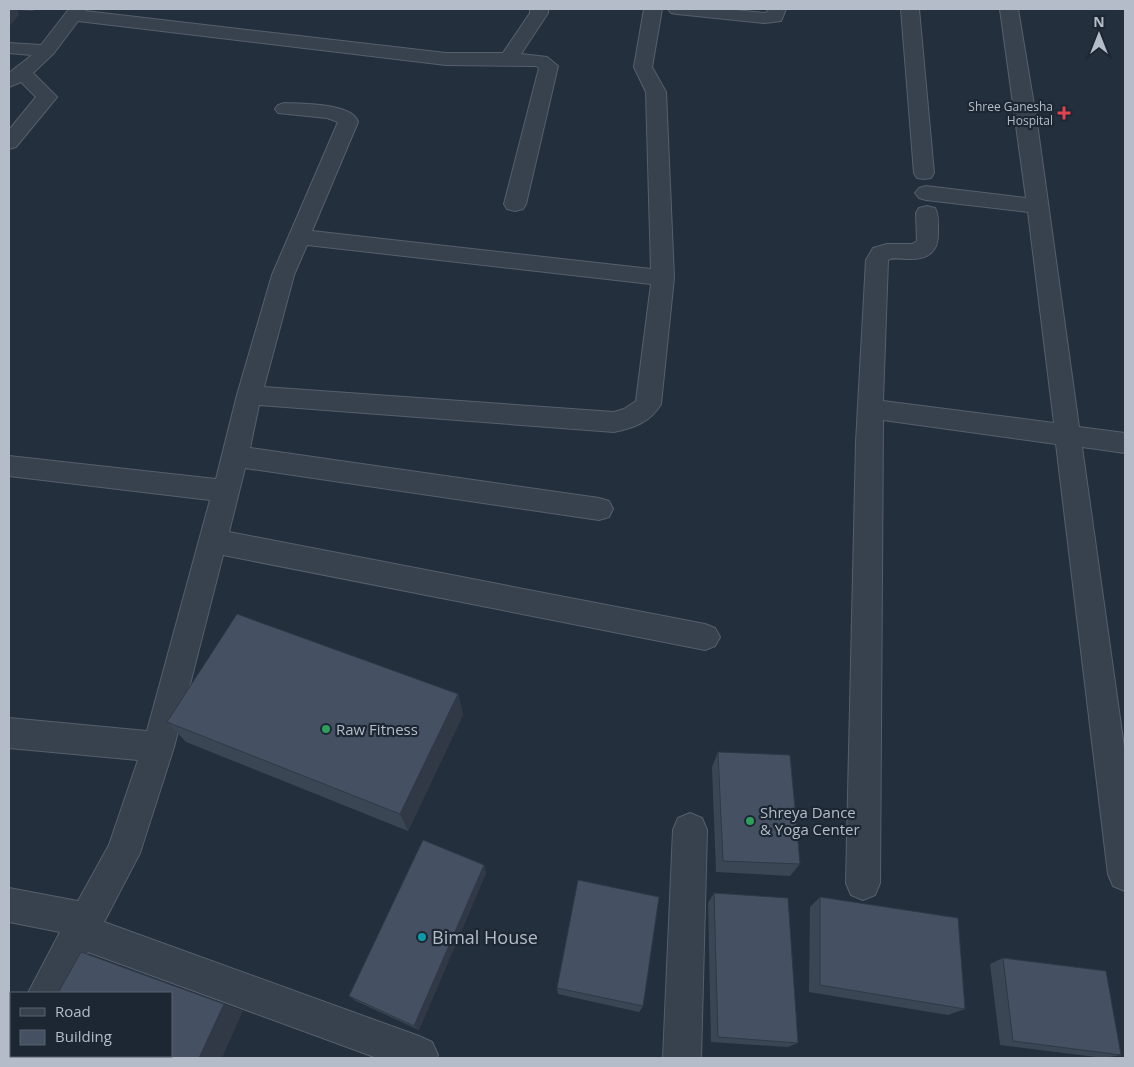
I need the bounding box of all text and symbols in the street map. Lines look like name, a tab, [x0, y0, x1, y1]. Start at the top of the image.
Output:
north arrow	[1074, 10, 1124, 60]
text: N	[1093, 12, 1105, 31]
place label: Shree Ganesha Hospital	[968, 98, 1053, 129]
marker: Shree Ganesha Hospital	[1057, 106, 1071, 120]
place label: Raw Fitness	[336, 719, 418, 739]
marker: Raw Fitness	[320, 723, 332, 735]
place label: Shreya Dance & Yoga Center	[760, 802, 860, 839]
marker: Shreya Dance & Yoga Center	[744, 815, 756, 827]
place label: Bimal House	[432, 925, 538, 949]
marker: Bimal House	[416, 931, 428, 943]
legend	[10, 992, 172, 1057]
text: Road	[55, 1001, 91, 1021]
text: Building	[55, 1026, 112, 1046]

